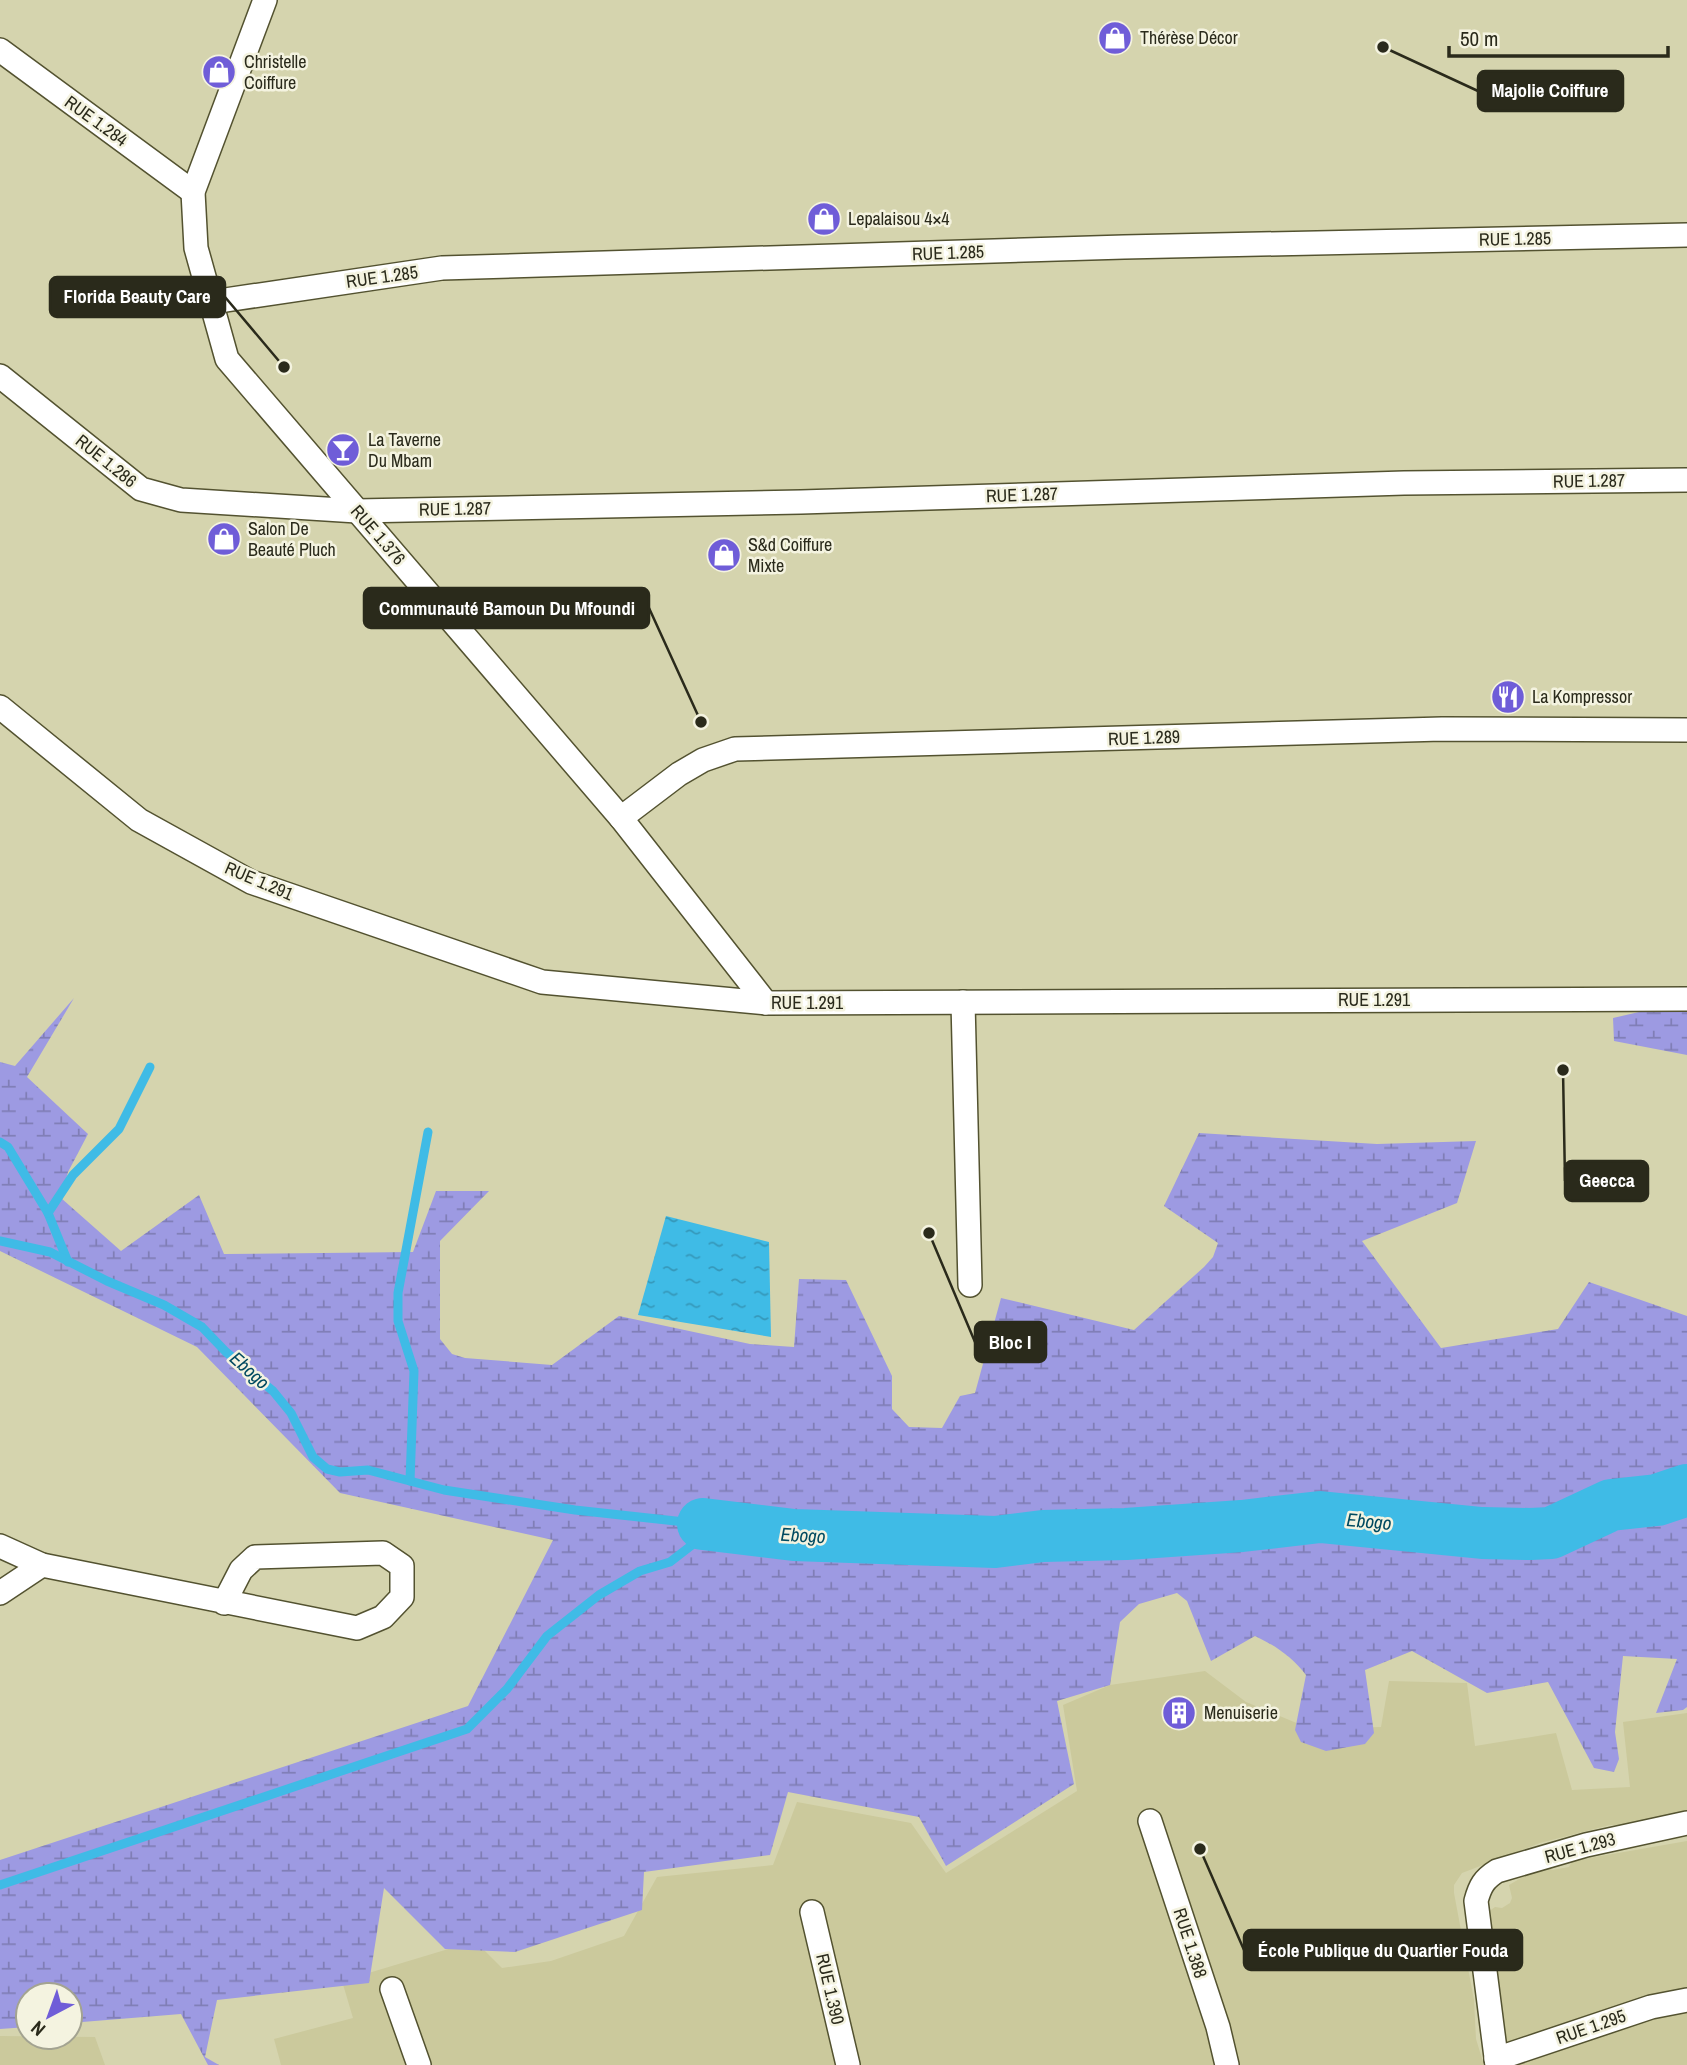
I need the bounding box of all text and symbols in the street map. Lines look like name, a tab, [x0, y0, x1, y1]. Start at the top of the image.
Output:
scale bar	[1449, 14, 1668, 58]
shop icon: Thérèse Décor	[1096, 19, 1134, 57]
text: 50 m	[1460, 24, 1498, 53]
place label: Thérèse Décor	[1140, 25, 1238, 50]
place label: Christelle Coiffure	[244, 49, 306, 95]
shop icon: Christelle Coiffure	[200, 53, 238, 91]
callout: Majolie Coiffure	[1478, 71, 1623, 111]
text: Majolie Coiffure	[1492, 77, 1609, 103]
street label: RUE 1.284	[60, 89, 133, 152]
shop icon: Lepalaisou 4×4	[805, 200, 843, 238]
place label: Lepalaisou 4×4	[848, 206, 949, 231]
street label: RUE 1.285	[1479, 225, 1551, 252]
street label: RUE 1.285	[911, 239, 984, 266]
street label: RUE 1.285	[344, 259, 419, 294]
callout: Florida Beauty Care	[50, 277, 225, 317]
text: Florida Beauty Care	[63, 283, 211, 309]
place label: La Taverne Du Mbam	[368, 427, 441, 473]
street label: RUE 1.286	[70, 428, 142, 493]
bar icon: La Taverne Du Mbam	[324, 431, 362, 469]
street label: RUE 1.287	[1553, 467, 1625, 494]
street label: RUE 1.287	[985, 481, 1058, 508]
street label: RUE 1.287	[419, 495, 491, 522]
street label: RUE 1.376	[345, 499, 411, 570]
place label: Salon De Beauté Pluch	[248, 516, 336, 562]
shop icon: Salon De Beauté Pluch	[205, 520, 243, 558]
place label: S&d Coiffure Mixte	[748, 532, 832, 578]
shop icon: S&d Coiffure Mixte	[705, 536, 743, 574]
callout: Communauté Bamoun Du Mfoundi	[364, 588, 649, 628]
text: Communauté Bamoun Du Mfoundi	[379, 595, 635, 621]
restaurant icon: La Kompressor	[1489, 678, 1527, 716]
place label: La Kompressor	[1532, 684, 1632, 709]
street label: RUE 1.289	[1107, 724, 1180, 751]
street label: RUE 1.291	[221, 855, 298, 906]
street label: RUE 1.291	[1338, 987, 1411, 1012]
street label: RUE 1.291	[771, 990, 844, 1015]
callout: Geecca	[1565, 1161, 1648, 1201]
text: Geecca	[1579, 1167, 1635, 1193]
callout: Bloc I	[975, 1322, 1046, 1362]
text: Bloc I	[989, 1329, 1031, 1355]
water label: Ebogo	[225, 1345, 276, 1395]
water label: Ebogo	[1345, 1506, 1393, 1536]
water label: Ebogo	[780, 1521, 827, 1549]
building icon: Menuiserie	[1160, 1694, 1198, 1732]
place label: Menuiserie	[1204, 1700, 1278, 1725]
street label: RUE 1.293	[1542, 1826, 1618, 1869]
street label: RUE 1.388	[1167, 1905, 1214, 1981]
callout: École Publique du Quartier Fouda	[1244, 1930, 1522, 1970]
text: École Publique du Quartier Fouda	[1258, 1937, 1508, 1963]
street label: RUE 1.390	[810, 1951, 851, 2027]
north arrow	[14, 1981, 84, 2051]
street label: RUE 1.295	[1553, 2003, 1629, 2050]
text: N	[25, 2015, 51, 2042]

